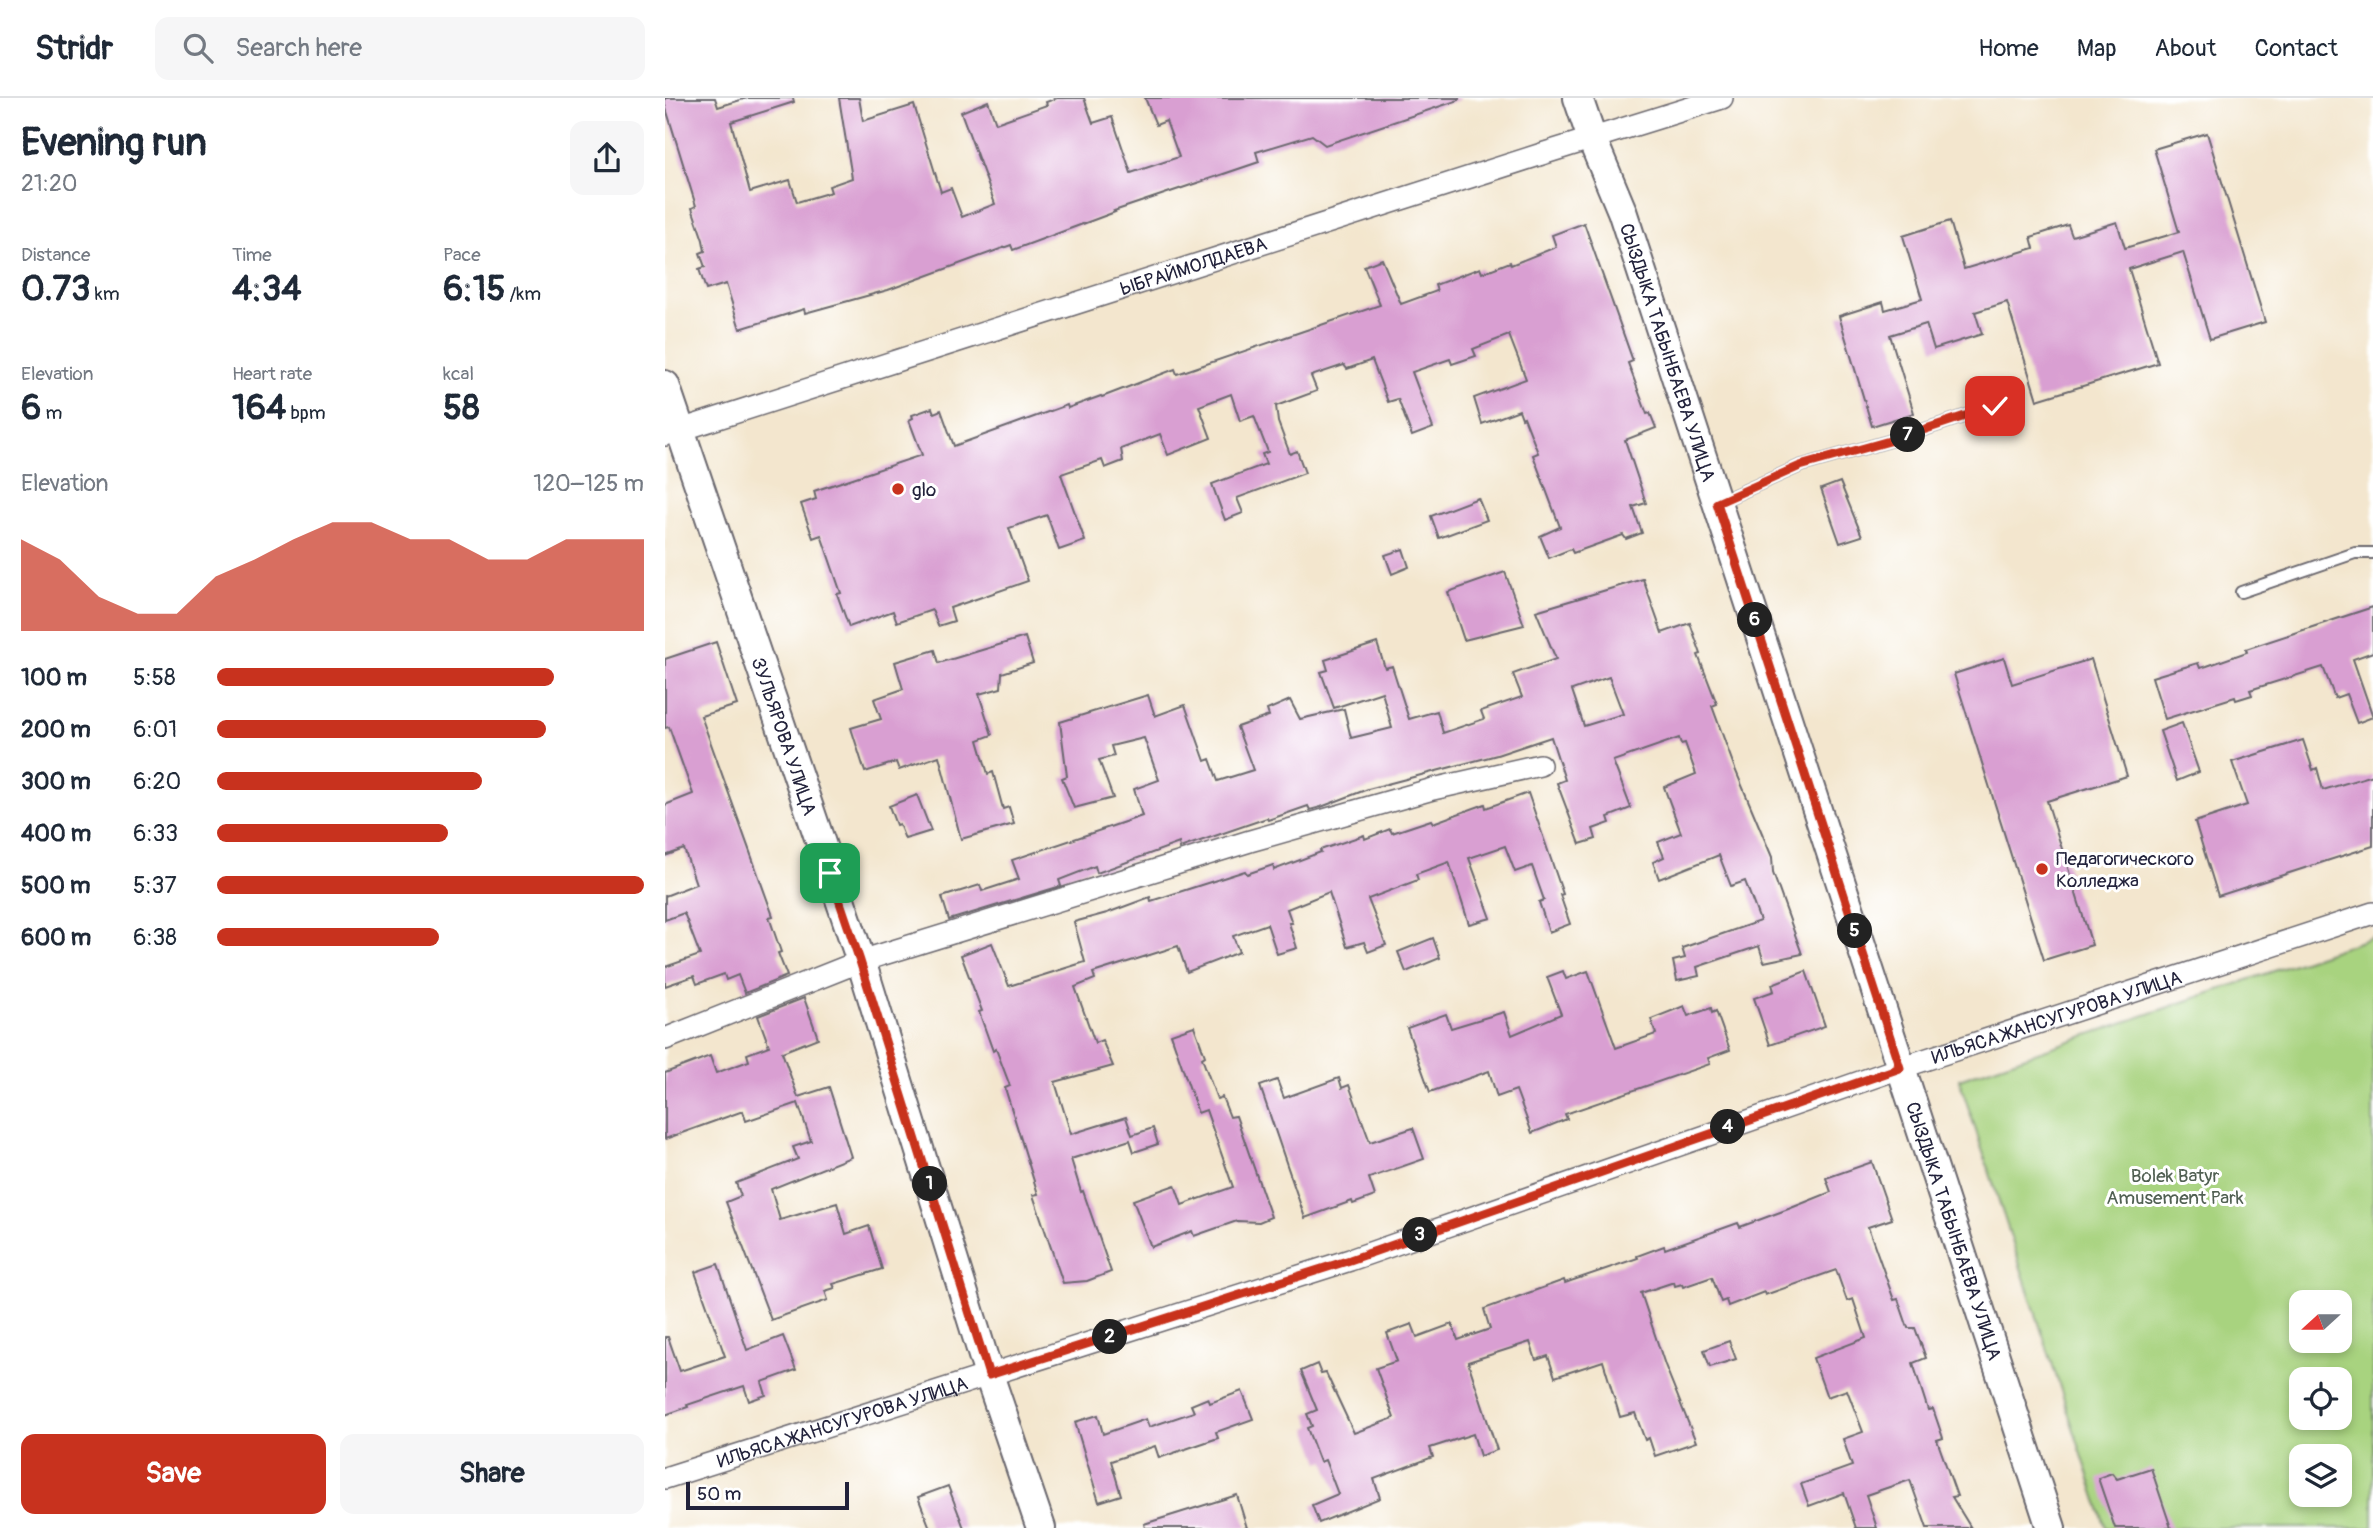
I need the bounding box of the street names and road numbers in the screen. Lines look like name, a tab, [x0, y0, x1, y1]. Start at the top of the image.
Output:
street label: СЫЗДЫКА ТАБЫНБАЕВА УЛИЦА	[1614, 220, 1720, 485]
street label: ЫБРАЙМОЛДАЕВА	[1118, 232, 1270, 301]
street label: ЗУЛЬЯРОВА УЛИЦА	[746, 654, 822, 819]
street label: ИЛЬЯСА ЖАНСУГУРОВА УЛИЦА	[1929, 966, 2185, 1070]
street label: СЫЗДЫКА ТАБЫНБАЕВА УЛИЦА	[1900, 1099, 2007, 1363]
street label: ИЛЬЯСА ЖАНСУГУРОВА УЛИЦА	[714, 1371, 971, 1474]

